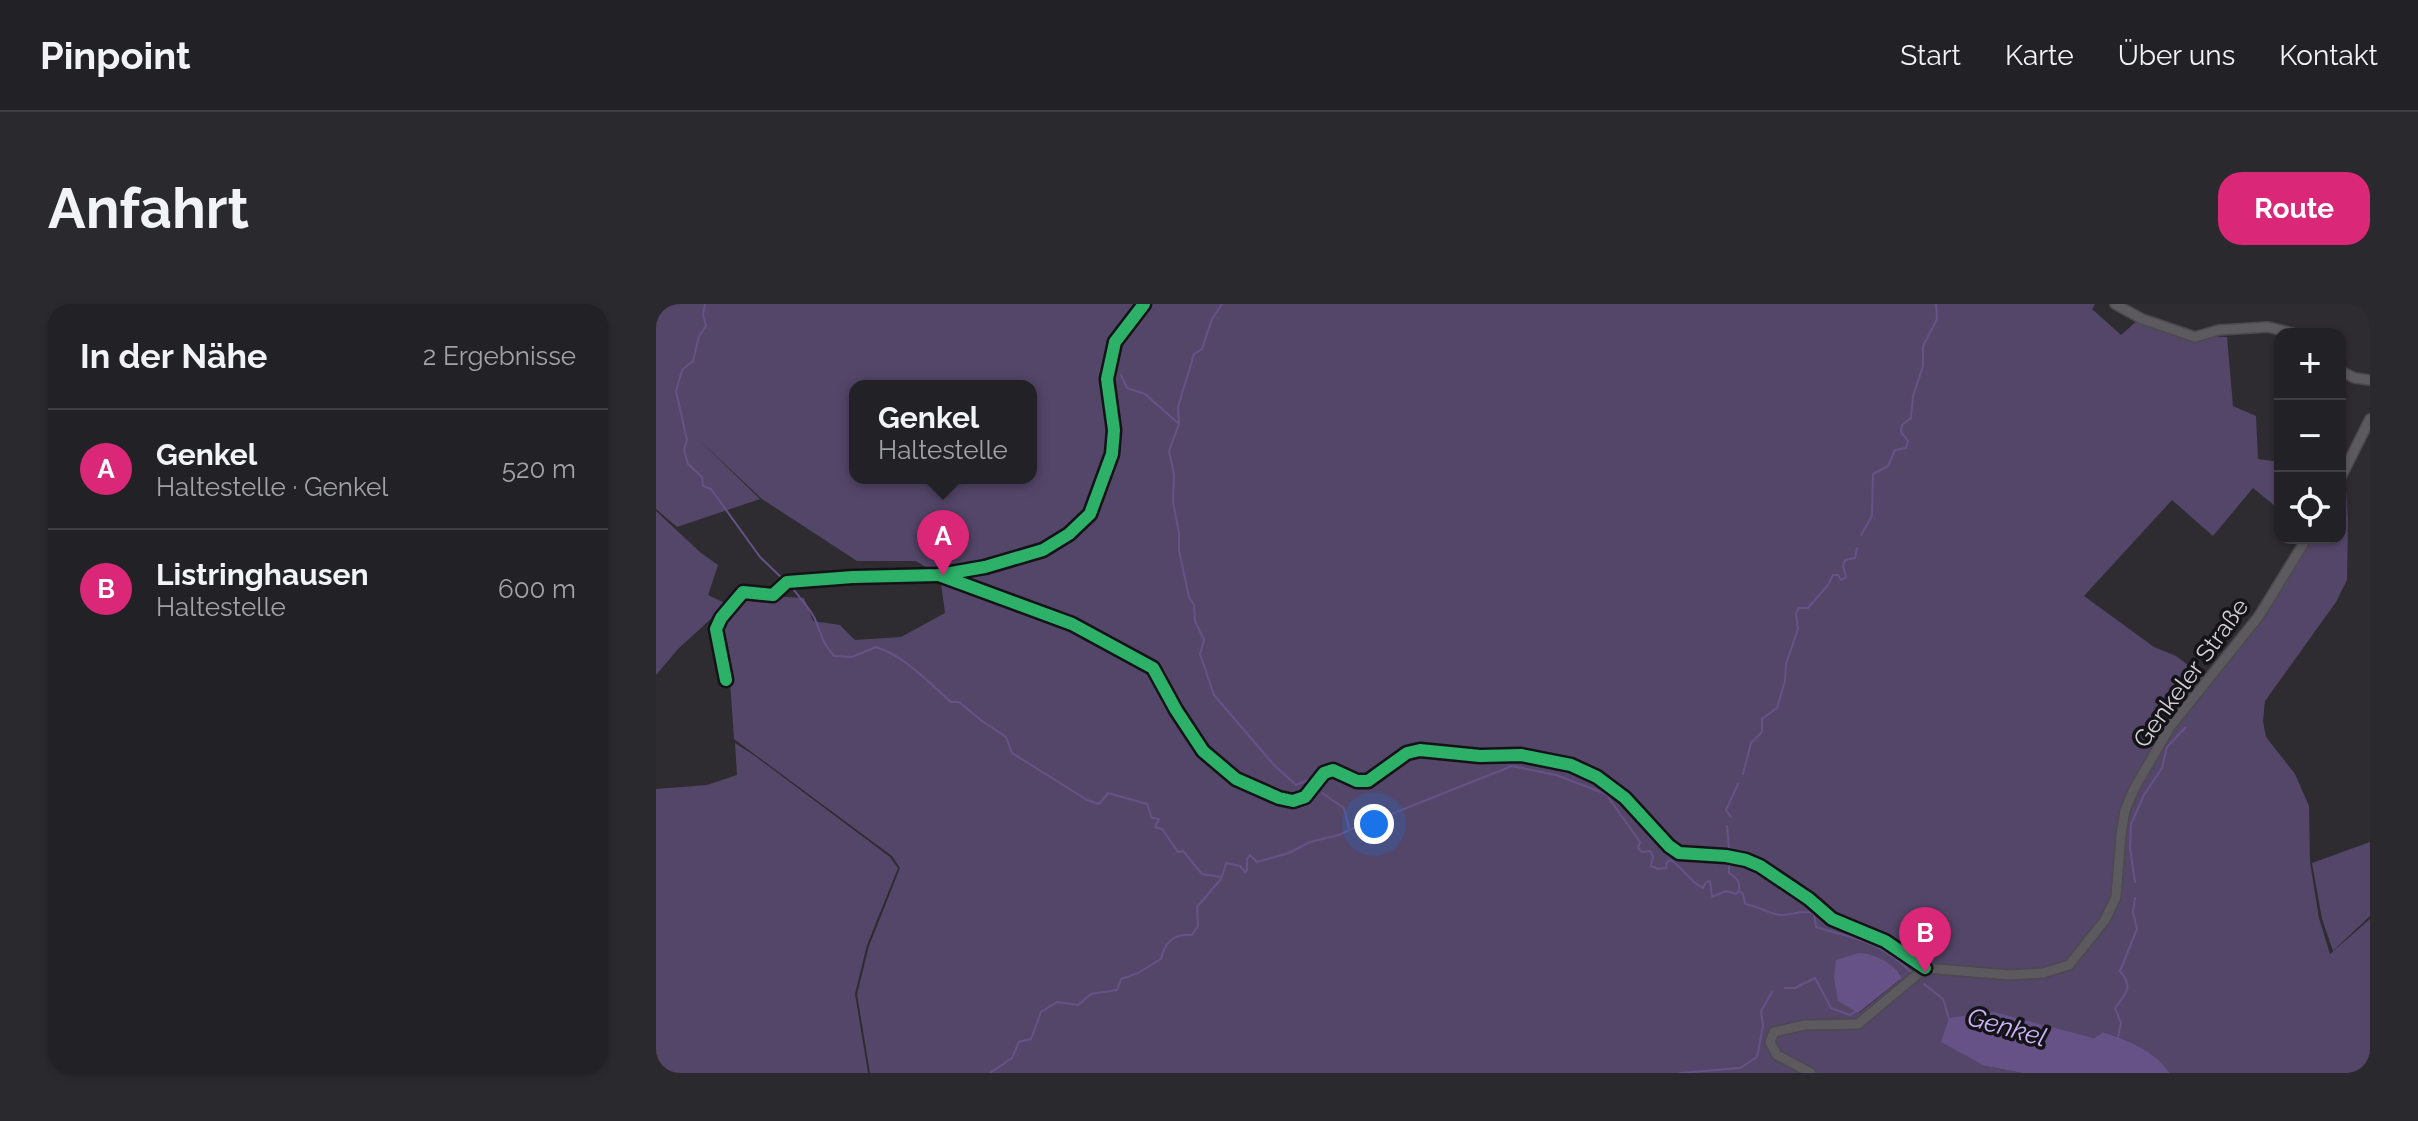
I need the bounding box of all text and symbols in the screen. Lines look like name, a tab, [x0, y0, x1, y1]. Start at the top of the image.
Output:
text: Pinpoint	[40, 33, 191, 78]
text: Start	[1900, 39, 1961, 72]
text: Karte	[2005, 39, 2074, 72]
text: Über uns	[2118, 39, 2235, 72]
text: Kontakt	[2279, 39, 2378, 72]
button: Route	[2218, 172, 2370, 245]
text: Anfahrt	[48, 175, 249, 241]
map controls	[2274, 328, 2346, 544]
button: +	[2274, 328, 2346, 400]
text: In der Nähe	[80, 336, 267, 376]
text: 2 Ergebnisse	[423, 341, 576, 371]
popup	[849, 380, 1037, 484]
text: Genkel	[878, 400, 979, 435]
button: −	[2274, 400, 2346, 472]
text: Haltestelle	[878, 435, 1008, 465]
text: Genkel	[156, 437, 257, 472]
text: A	[97, 454, 115, 484]
text: 520 m	[502, 454, 576, 484]
text: Haltestelle · Genkel	[156, 472, 388, 502]
button: locate	[2274, 472, 2346, 544]
pin: A	[917, 510, 969, 576]
text: Listringhausen	[156, 557, 369, 592]
text: B	[97, 574, 115, 604]
text: 600 m	[498, 574, 576, 604]
text: Haltestelle	[156, 592, 286, 622]
street label: Genkeler Straße	[2127, 593, 2254, 753]
your location	[1354, 804, 1394, 844]
pin: B	[1899, 907, 1951, 973]
water label: Genkel	[1964, 1001, 2050, 1053]

